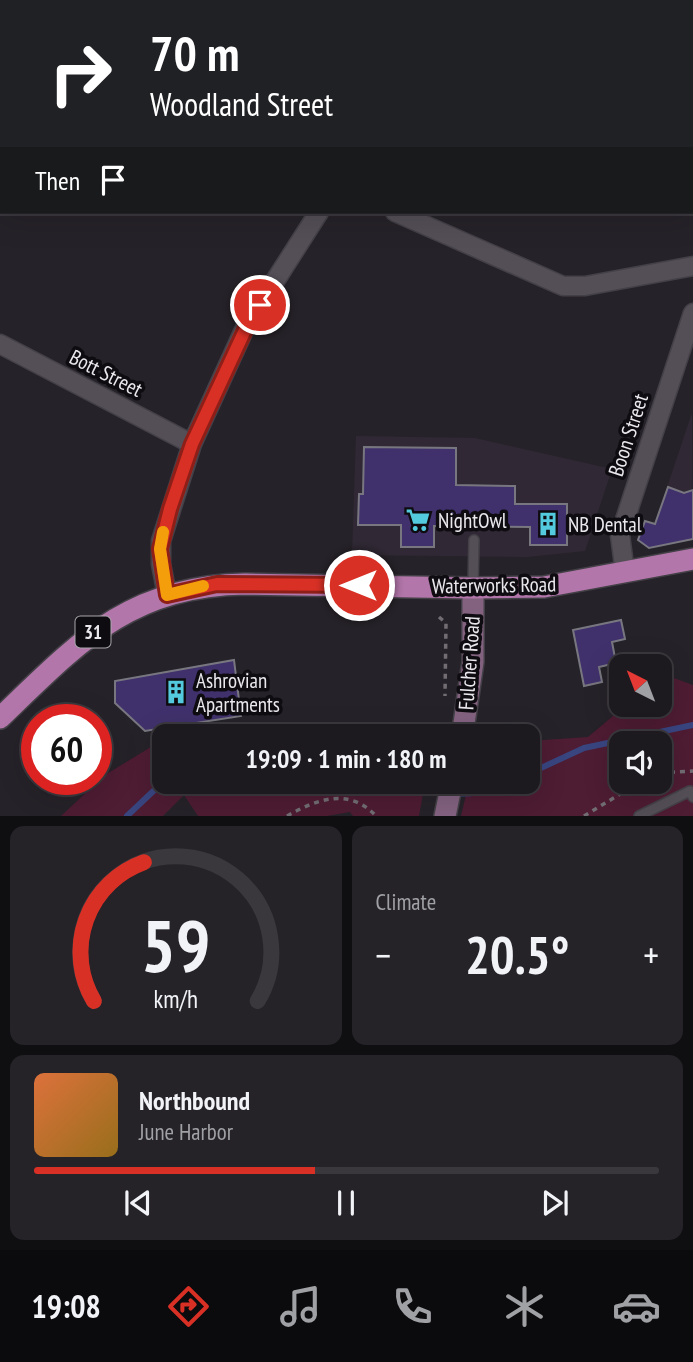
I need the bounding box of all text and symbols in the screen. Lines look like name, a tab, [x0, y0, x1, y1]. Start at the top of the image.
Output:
text: 70 m	[150, 21, 239, 85]
icon: right	[35, 28, 126, 119]
text: Woodland Street	[150, 83, 333, 125]
icon: arrive	[94, 161, 132, 199]
text: Then	[35, 164, 80, 197]
pin	[230, 275, 290, 335]
icon: arrive	[241, 286, 279, 324]
street label: Bott Street	[65, 343, 147, 403]
street label: Boon Street	[602, 390, 654, 480]
supermarket icon: NightOwl	[404, 506, 432, 534]
place label: NightOwl	[438, 507, 507, 534]
building icon: NB Dental	[534, 510, 562, 538]
place label: NB Dental	[568, 511, 642, 538]
position arrow	[322, 548, 396, 622]
street label: Waterworks Road	[432, 570, 556, 600]
street label: Fulcher Road	[452, 615, 486, 711]
road number: 31	[76, 617, 110, 648]
north arrow	[609, 654, 672, 718]
map controls	[609, 654, 672, 794]
place label: Ashrovian Apartments	[196, 667, 280, 718]
building icon: Ashrovian Apartments	[162, 678, 190, 706]
speed limit sign: 60	[21, 704, 112, 795]
button: sound	[609, 731, 672, 794]
text: 19:09 · 1 min · 180 m	[246, 742, 446, 775]
text: Climate	[376, 887, 436, 916]
text: 59	[141, 898, 211, 992]
text: 20.5°	[465, 921, 570, 988]
text: −	[376, 930, 391, 979]
text: +	[643, 930, 659, 979]
text: km/h	[154, 983, 198, 1015]
text: Northbound	[139, 1084, 250, 1117]
text: June Harbor	[139, 1117, 233, 1146]
icon: previous	[119, 1184, 157, 1222]
icon: pause	[327, 1184, 365, 1222]
icon: next	[536, 1184, 574, 1222]
icon: directions	[164, 1282, 213, 1331]
icon: music	[276, 1282, 325, 1331]
icon: phone	[388, 1282, 437, 1331]
icon: climate	[500, 1282, 549, 1331]
icon: car	[612, 1282, 661, 1331]
text: 19:08	[32, 1285, 101, 1327]

